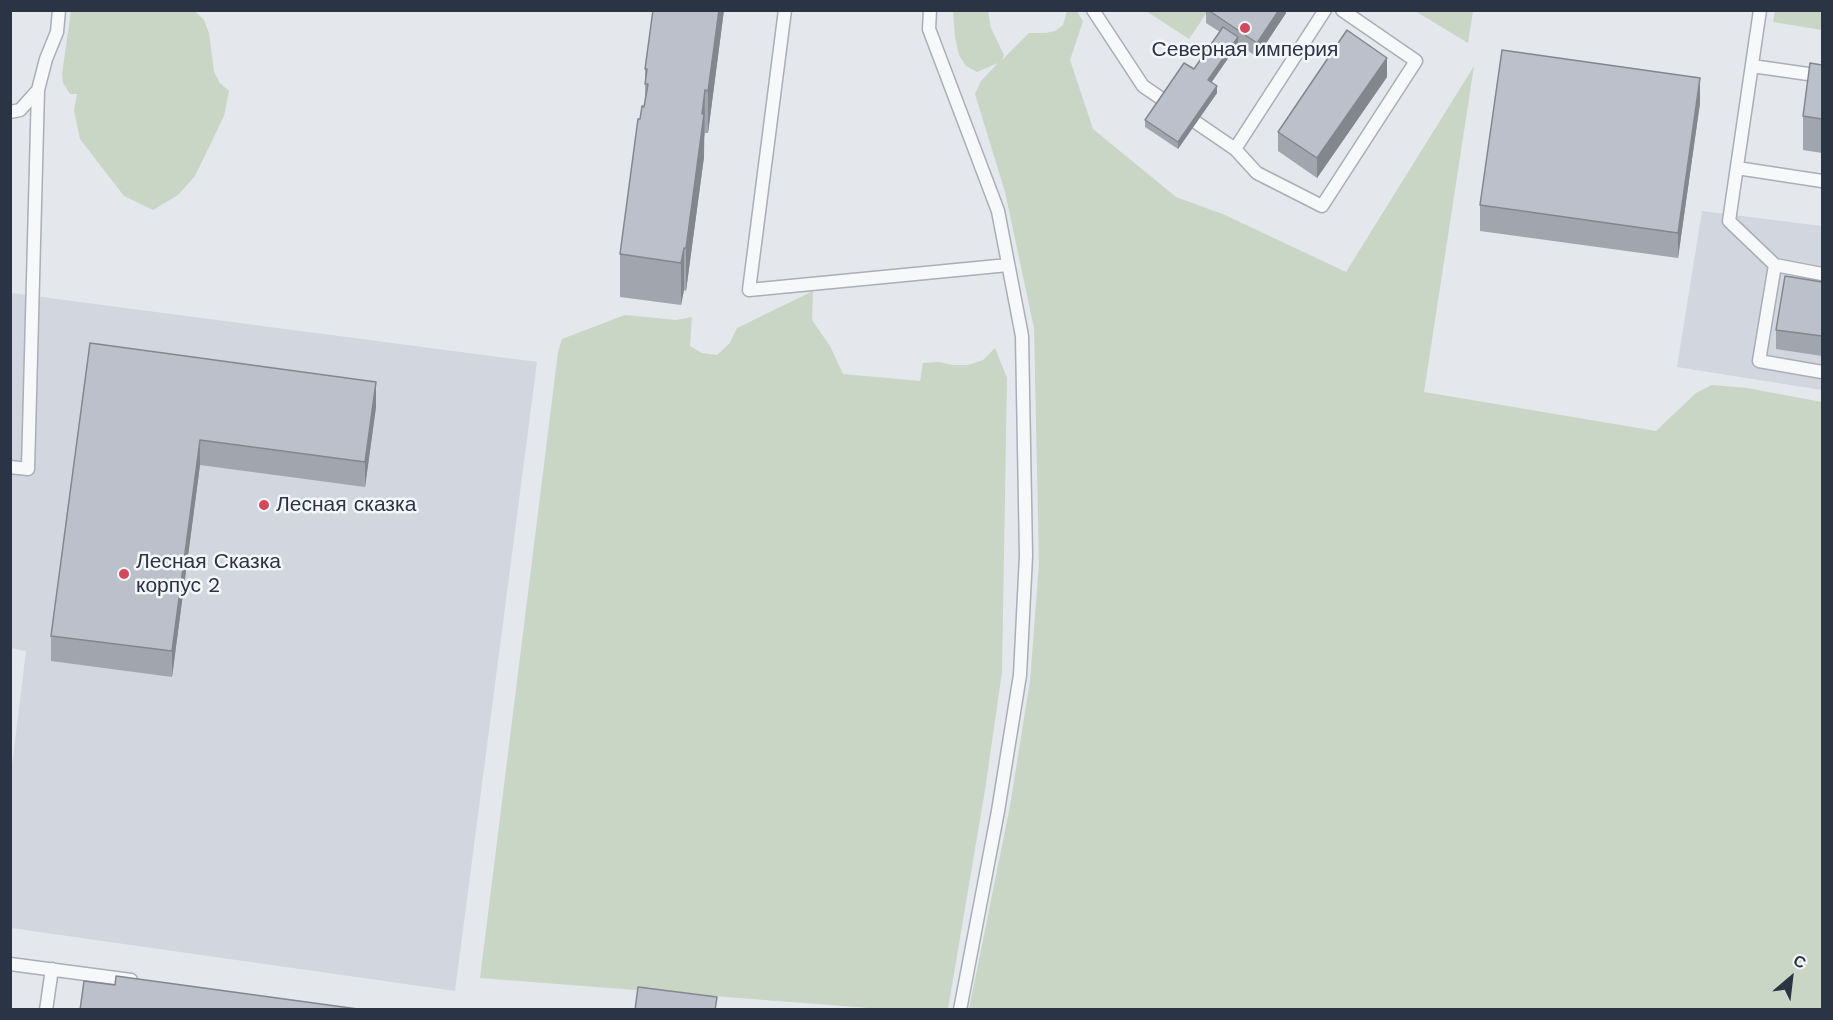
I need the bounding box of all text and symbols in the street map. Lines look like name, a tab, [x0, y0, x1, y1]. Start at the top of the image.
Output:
marker: Северная империя	[1238, 21, 1252, 35]
place label: Северная империя	[1152, 37, 1338, 63]
place label: Лесная сказка	[276, 492, 416, 518]
marker: Лесная сказка	[257, 498, 271, 512]
place label: Лесная Сказка корпус 2	[136, 549, 281, 599]
marker: Лесная Сказка корпус 2	[117, 567, 131, 581]
north arrow	[1761, 948, 1821, 1008]
text: С	[1790, 951, 1809, 973]

